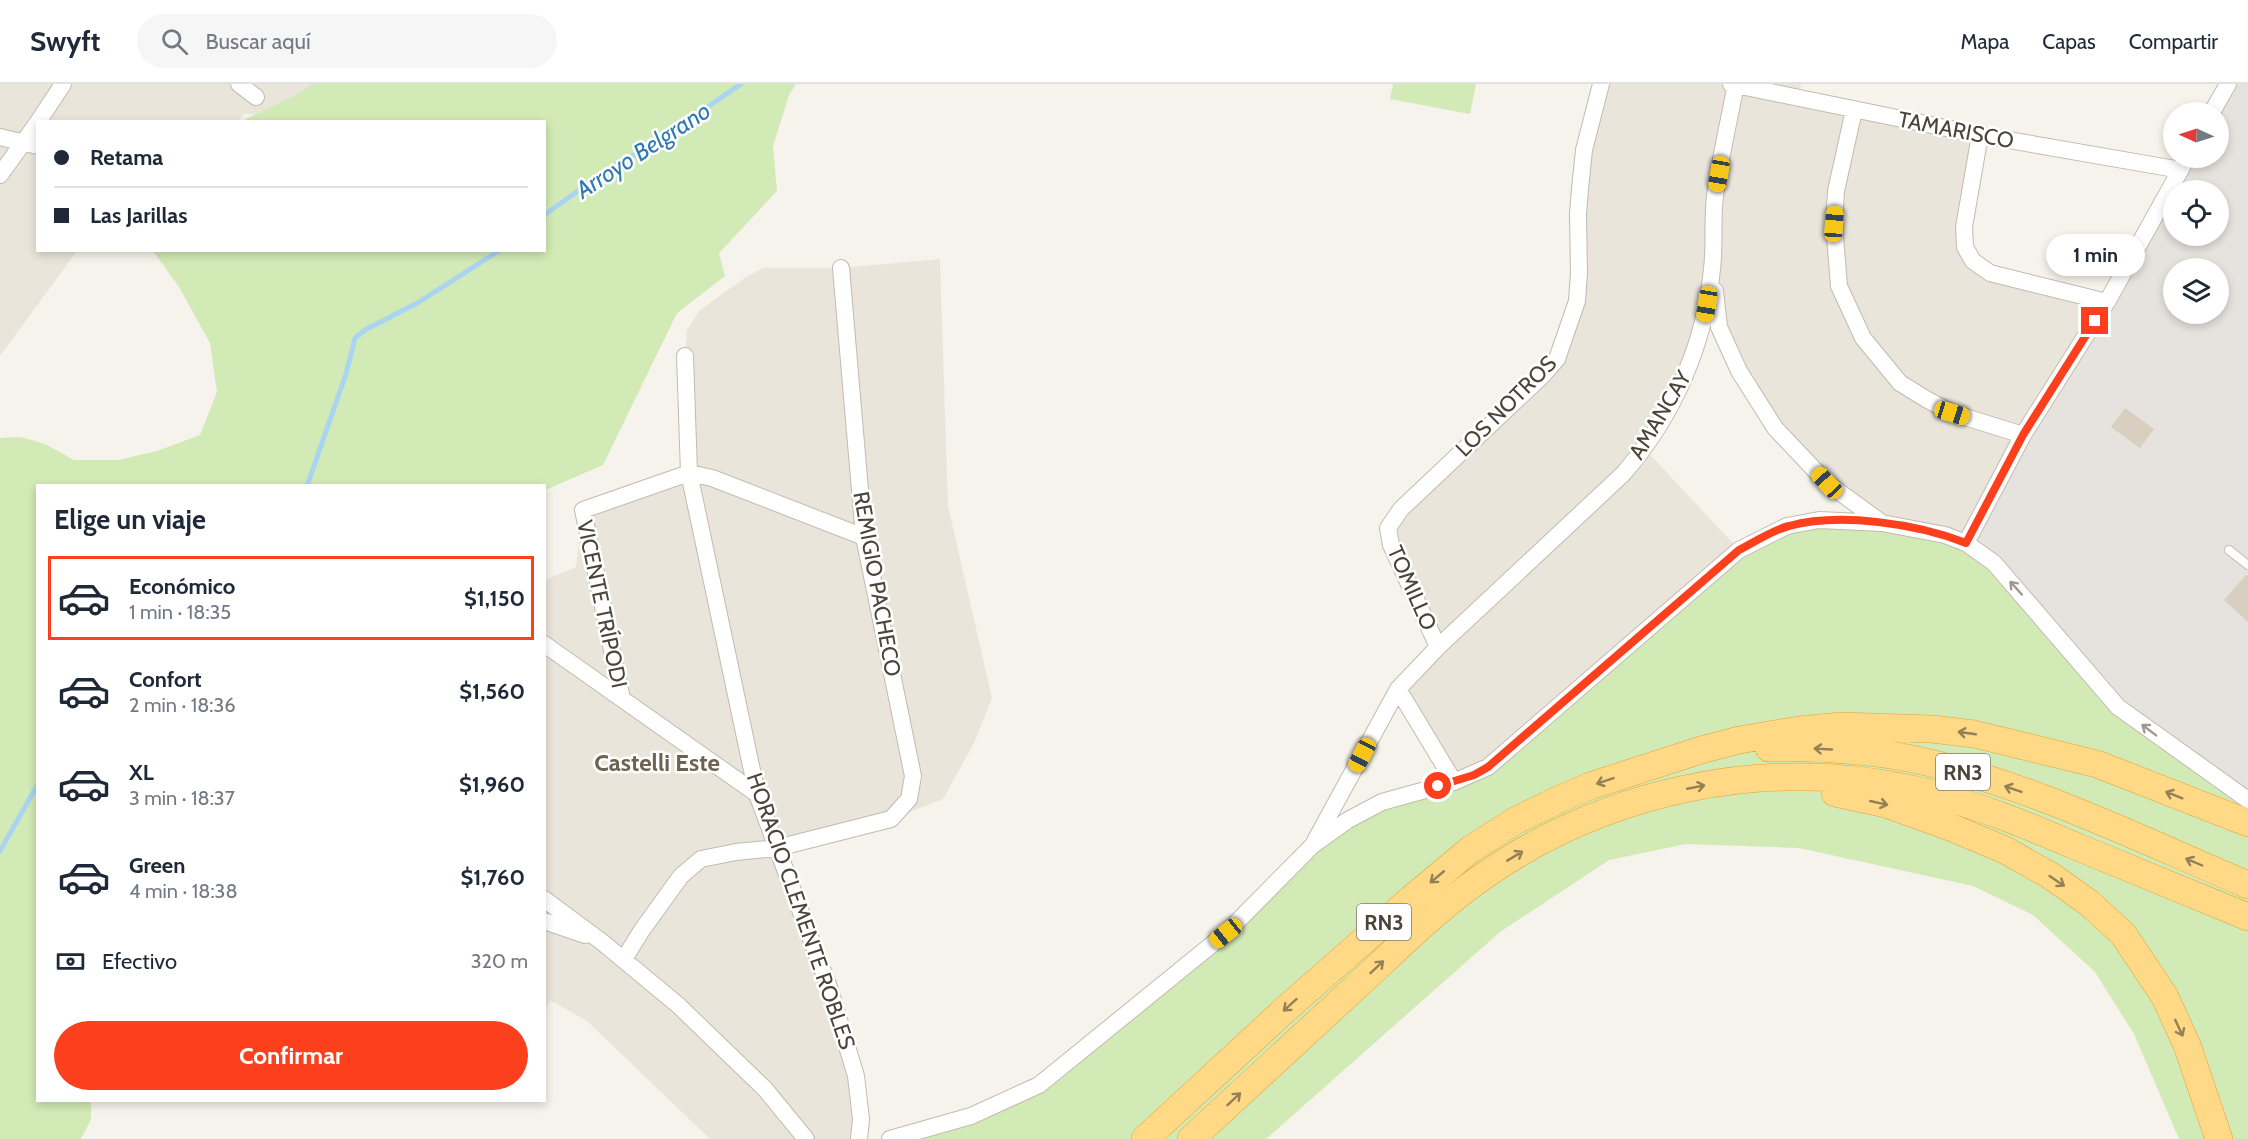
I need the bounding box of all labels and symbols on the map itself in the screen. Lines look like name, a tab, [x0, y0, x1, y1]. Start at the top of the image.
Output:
water label: Arroyo Belgrano	[569, 96, 716, 205]
north arrow	[2163, 102, 2229, 168]
street label: TAMARISCO	[1896, 106, 2016, 154]
car	[1707, 155, 1731, 193]
car	[1824, 205, 1844, 243]
callout: 1 min	[2046, 234, 2144, 276]
car	[1695, 285, 1719, 323]
route end	[2081, 307, 2108, 334]
street label: LOS NOTROS	[1450, 350, 1562, 462]
street label: AMANCAY	[1623, 365, 1697, 464]
car	[1932, 399, 1972, 427]
car	[1808, 464, 1846, 502]
street label: REMIGIO PACHECO	[847, 489, 907, 679]
street label: VICENTE TRÍPODI	[571, 518, 633, 690]
street label: TOMILLO	[1381, 541, 1443, 635]
one-way arrow	[2009, 581, 2023, 596]
one-way arrow	[2141, 723, 2157, 736]
one-way arrow	[1958, 728, 1978, 739]
car	[1346, 735, 1378, 775]
one-way arrow	[1814, 744, 1834, 755]
district label: Castelli Este	[594, 748, 720, 777]
road number: RN3	[1936, 754, 1990, 790]
street label: HORACIO CLEMENTE ROBLES	[741, 769, 861, 1053]
route start	[1424, 772, 1451, 799]
one-way arrow	[1596, 776, 1615, 787]
one-way arrow	[1686, 781, 1705, 792]
one-way arrow	[2004, 782, 2023, 793]
one-way arrow	[2165, 789, 2184, 800]
one-way arrow	[1869, 798, 1889, 809]
one-way arrow	[1506, 850, 1523, 862]
one-way arrow	[2185, 856, 2204, 867]
one-way arrow	[1430, 870, 1445, 884]
one-way arrow	[2049, 875, 2065, 887]
road number: RN3	[1357, 904, 1411, 940]
car	[1206, 915, 1246, 951]
one-way arrow	[1370, 960, 1385, 974]
one-way arrow	[1283, 998, 1298, 1012]
one-way arrow	[2174, 1019, 2186, 1037]
one-way arrow	[1227, 1092, 1242, 1106]

